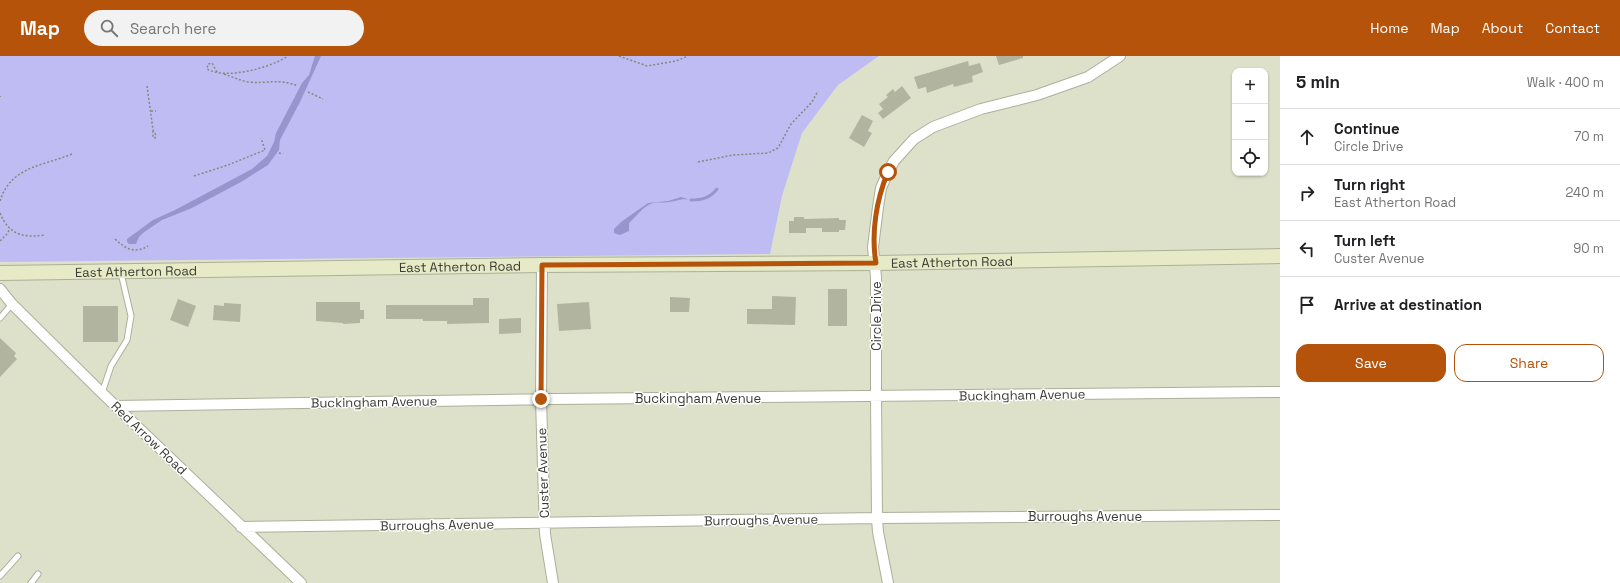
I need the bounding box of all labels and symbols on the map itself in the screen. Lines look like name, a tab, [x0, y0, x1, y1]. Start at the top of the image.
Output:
route start	[879, 163, 897, 181]
street label: East Atherton Road	[891, 252, 1013, 271]
street label: East Atherton Road	[399, 257, 521, 276]
street label: East Atherton Road	[75, 262, 197, 280]
street label: Circle Drive	[868, 281, 885, 351]
street label: Buckingham Avenue	[959, 385, 1085, 405]
route end	[532, 390, 550, 408]
street label: Buckingham Avenue	[635, 390, 761, 407]
street label: Buckingham Avenue	[311, 392, 437, 412]
street label: Red Arrow Road	[108, 398, 190, 478]
street label: Custer Avenue	[533, 428, 553, 518]
street label: Burroughs Avenue	[1028, 508, 1142, 525]
street label: Burroughs Avenue	[704, 511, 818, 529]
street label: Burroughs Avenue	[380, 516, 494, 534]

